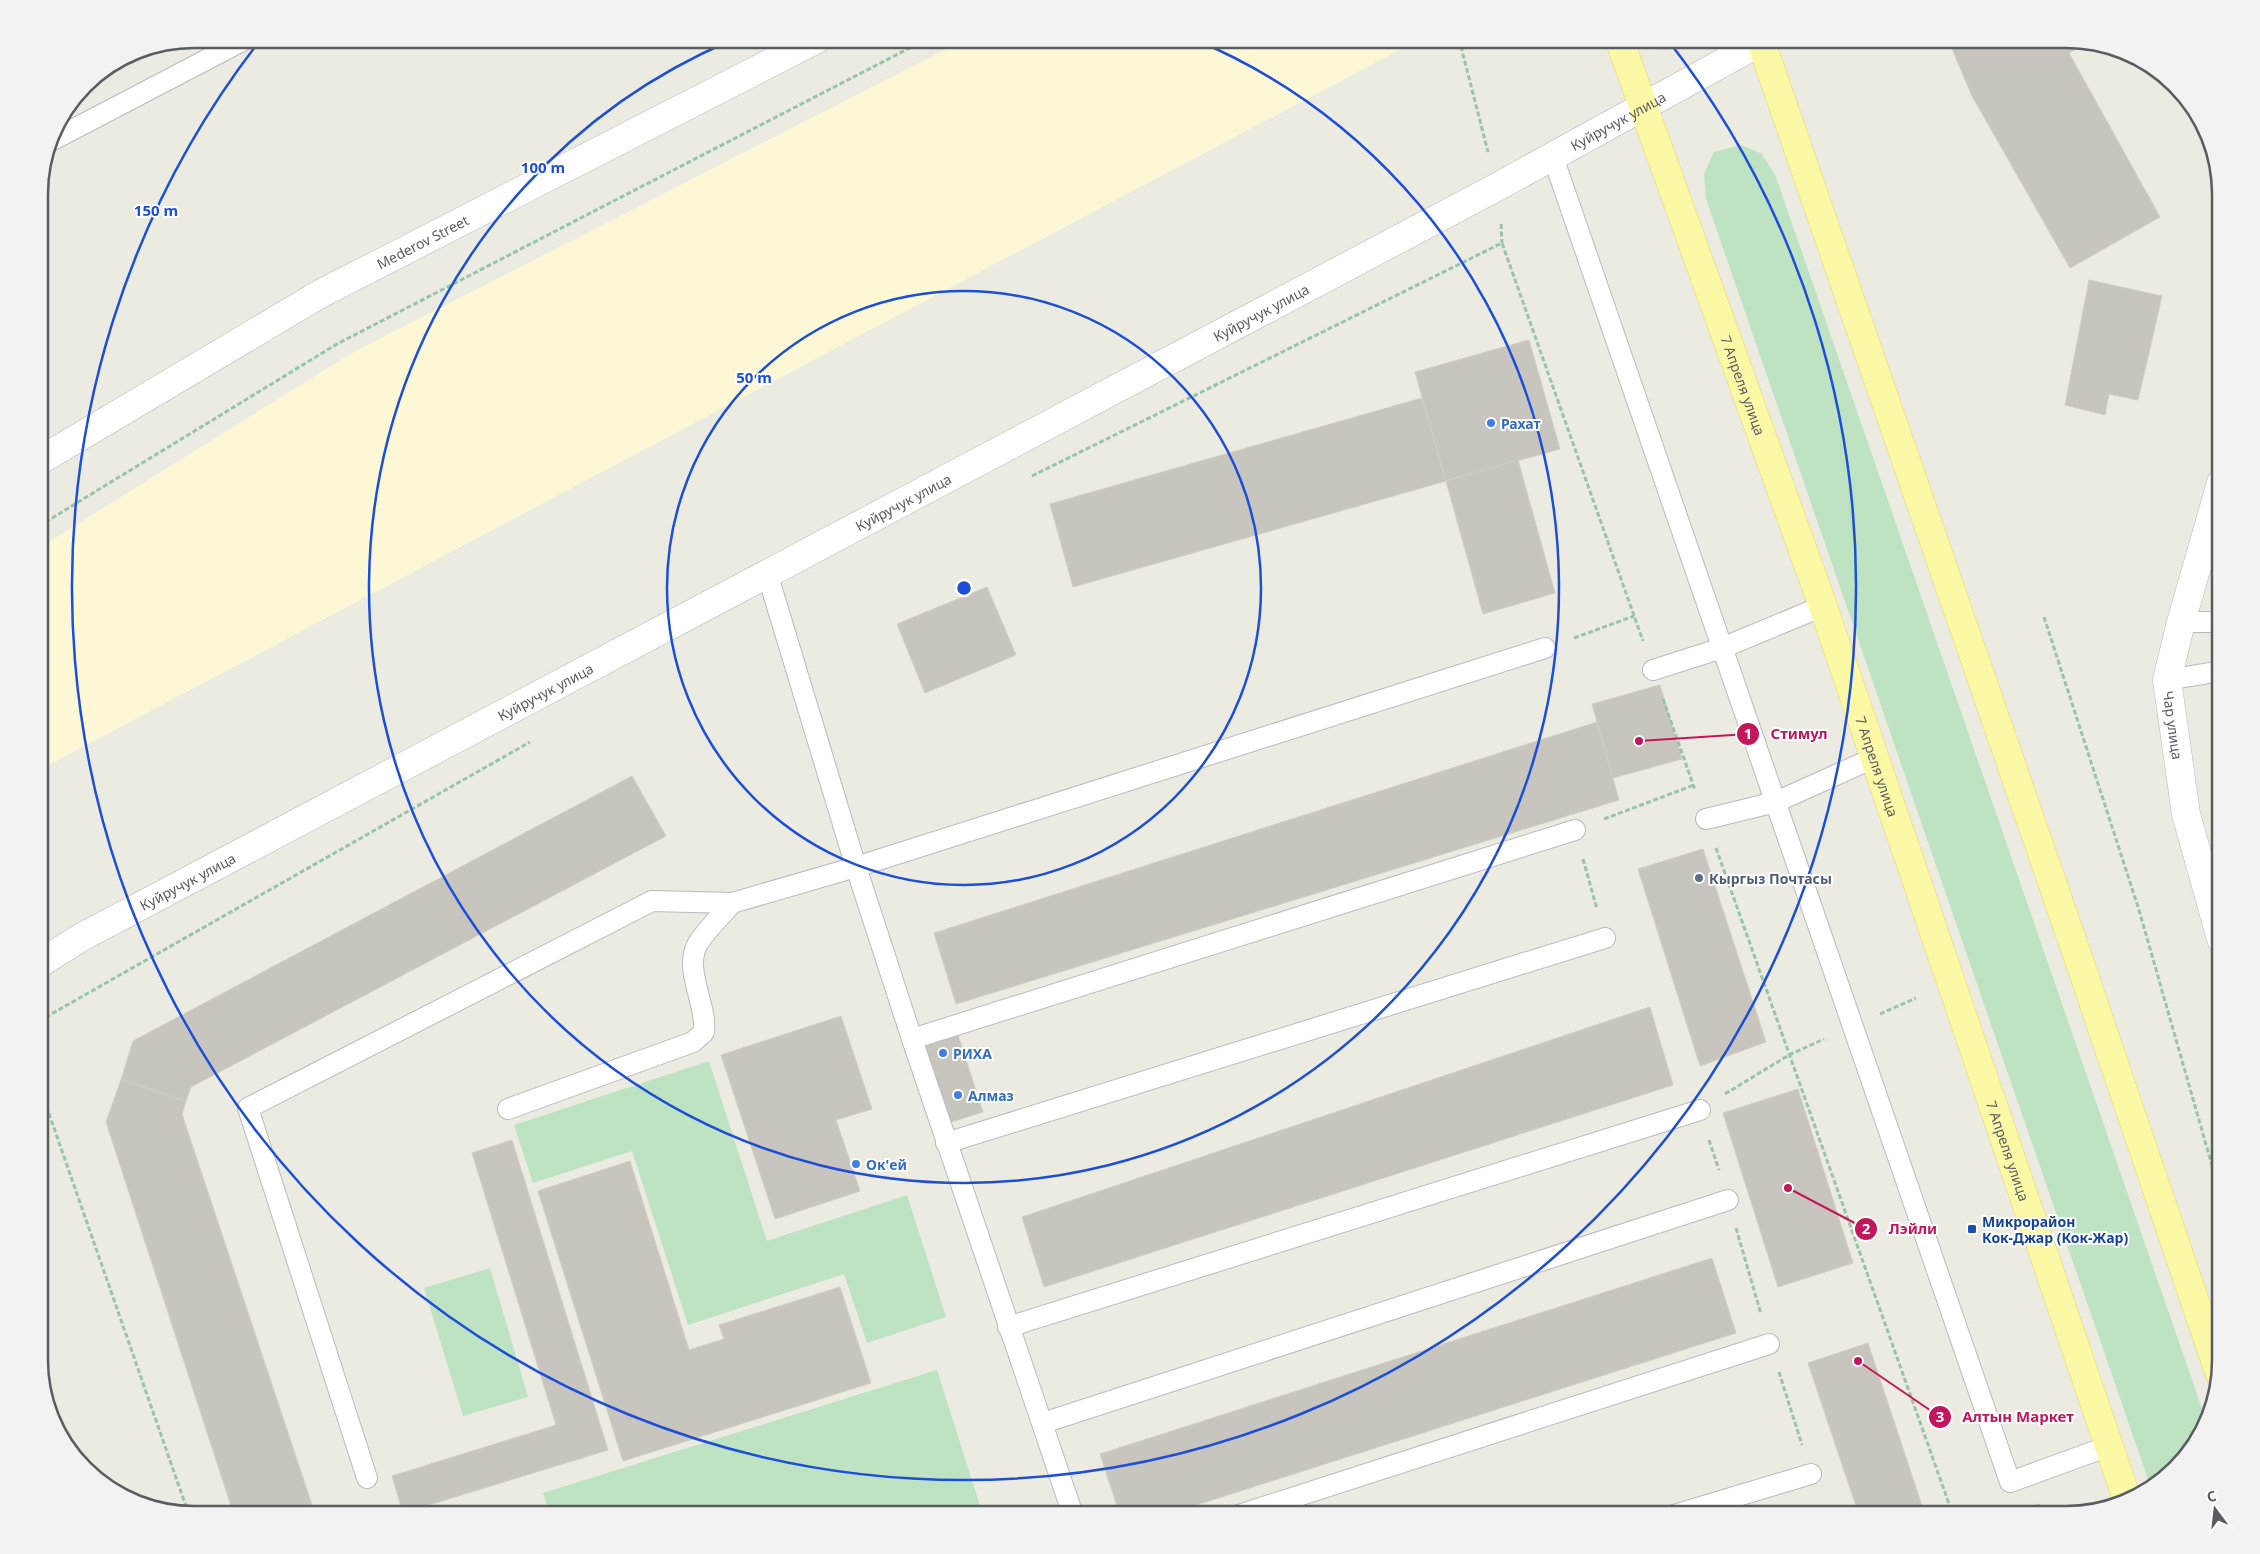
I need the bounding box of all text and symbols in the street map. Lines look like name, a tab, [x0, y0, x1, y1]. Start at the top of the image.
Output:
street label: Куйручук улица	[1567, 87, 1669, 154]
text: 100 m	[521, 157, 565, 177]
text: 150 m	[134, 200, 178, 220]
street label: Mederov Street	[373, 210, 472, 273]
street label: Куйручук улица	[1210, 279, 1312, 345]
street label: 7 Апреля улица	[1717, 333, 1770, 438]
text: 50 m	[736, 367, 772, 387]
place label: Рахат	[1501, 414, 1541, 433]
marker: Рахат	[1485, 417, 1497, 429]
street label: Куйручук улица	[852, 469, 954, 535]
centre of rings	[955, 579, 973, 597]
street label: Куйручук улица	[494, 658, 596, 725]
street label: Чар улица	[2159, 690, 2188, 761]
street label: 7 Апреля улица	[1852, 714, 1904, 819]
callout: Стимул	[1736, 719, 1838, 749]
text: 1	[1744, 723, 1752, 743]
text: Стимул	[1770, 723, 1828, 743]
street label: Куйручук улица	[136, 848, 239, 914]
place label: Кыргыз Почтасы	[1709, 869, 1832, 888]
marker: Кыргыз Почтасы	[1693, 872, 1705, 884]
place label: РИХА	[953, 1044, 992, 1063]
marker: РИХА	[937, 1047, 949, 1059]
place label: Алмаз	[968, 1086, 1014, 1105]
marker: Алмаз	[952, 1089, 964, 1101]
street label: 7 Апреля улица	[1983, 1098, 2034, 1203]
place label: Ок'ей	[866, 1155, 907, 1174]
marker: Ок'ей	[850, 1158, 862, 1170]
place label: Микрорайон Кок-Джар (Кок-Жар)	[1982, 1212, 2128, 1247]
callout: Лэйли	[1854, 1214, 1947, 1244]
text: 2	[1862, 1218, 1871, 1238]
text: Лэйли	[1889, 1218, 1937, 1238]
marker: Микрорайон Кок-Джар (Кок-Жар)	[1966, 1223, 1978, 1235]
callout: Алтын Маркет	[1928, 1402, 2084, 1432]
text: 3	[1936, 1406, 1944, 1426]
text: Алтын Маркет	[1962, 1406, 2074, 1426]
north arrow	[2190, 1484, 2240, 1534]
text: С	[2205, 1486, 2218, 1506]

